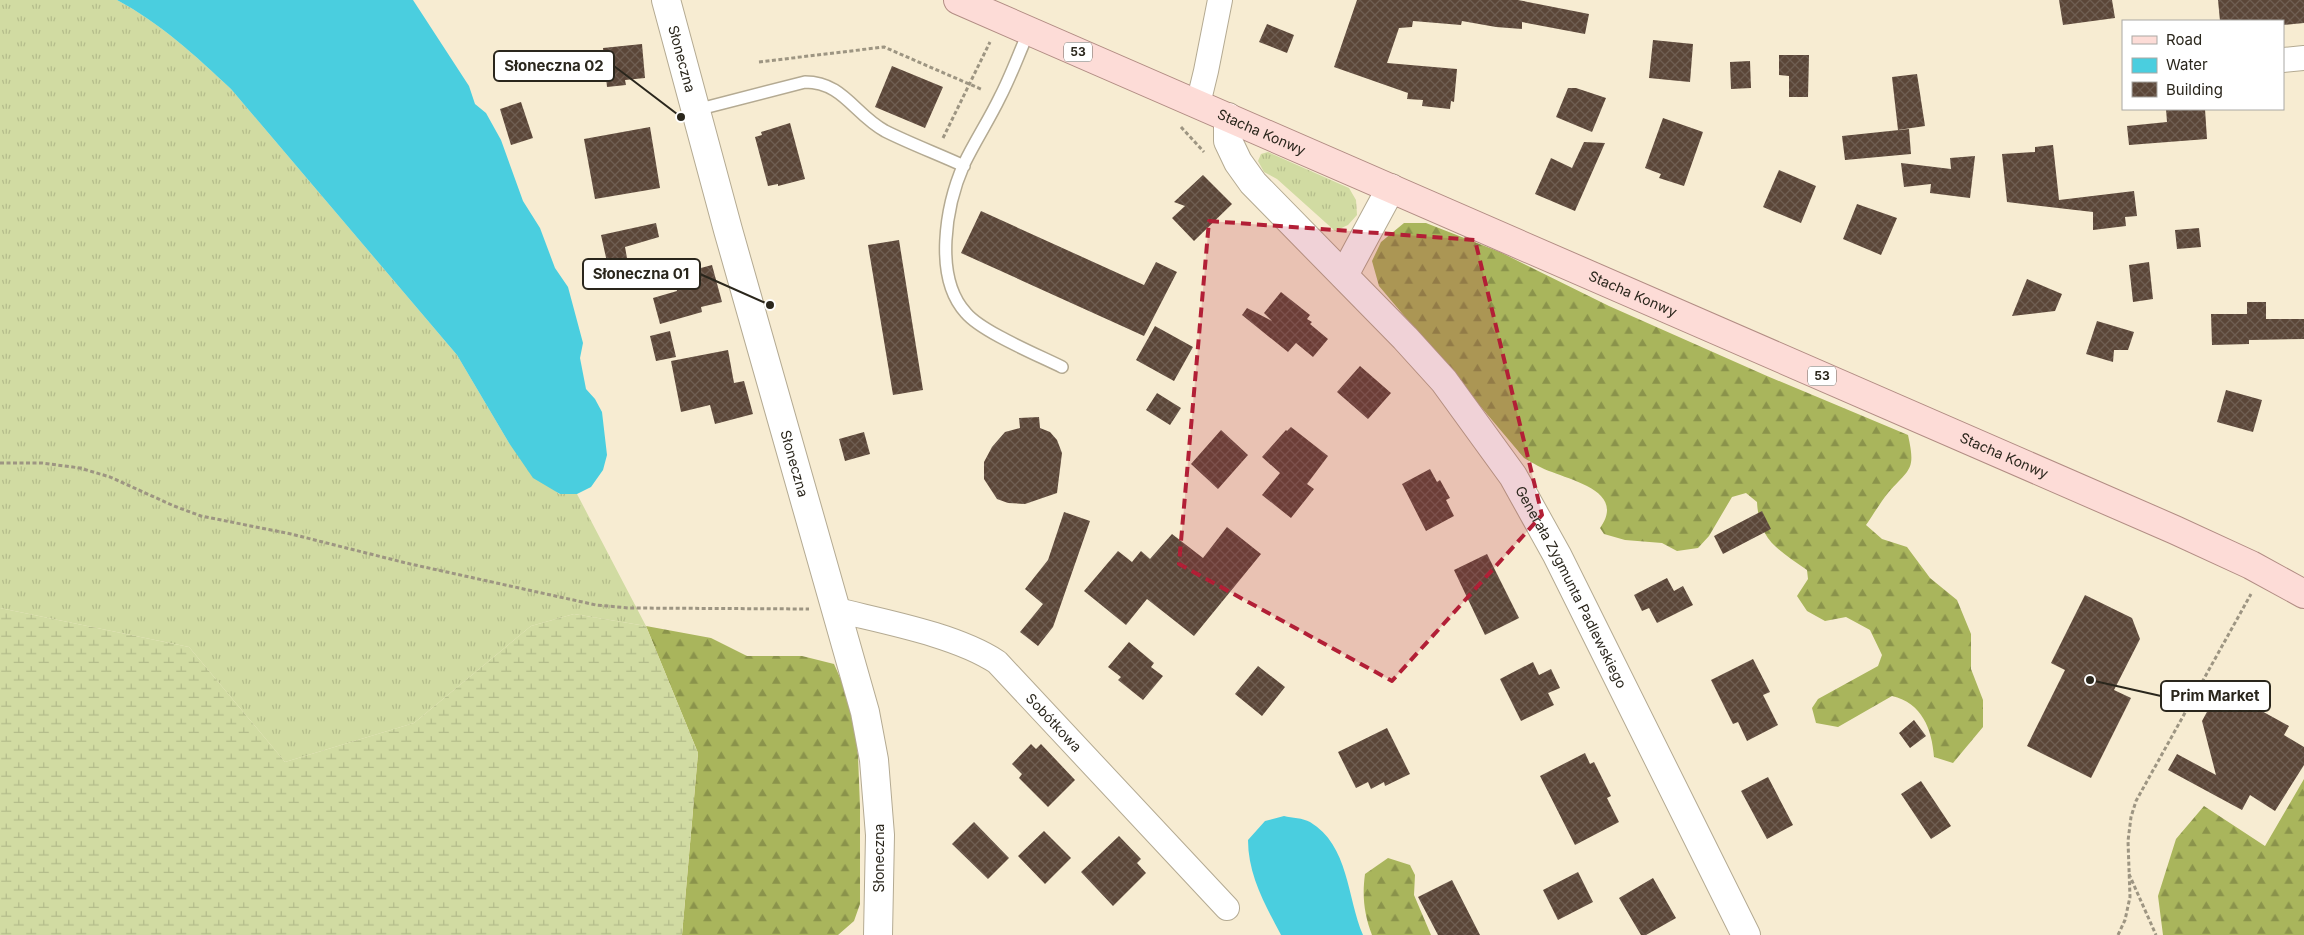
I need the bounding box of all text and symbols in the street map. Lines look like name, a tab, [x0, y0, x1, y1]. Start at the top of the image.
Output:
legend	[2122, 20, 2284, 110]
street label: Słoneczna	[665, 23, 700, 94]
text: Road	[2166, 30, 2202, 49]
road number: 53	[1064, 42, 1092, 62]
callout: Słoneczna 02	[494, 51, 614, 81]
text: Water	[2166, 55, 2208, 74]
text: Słoneczna 02	[504, 56, 604, 75]
text: Building	[2166, 80, 2223, 99]
street label: Stacha Konwy	[1215, 105, 1308, 158]
callout: Słoneczna 01	[583, 259, 700, 289]
text: Słoneczna 01	[593, 264, 689, 283]
street label: Stacha Konwy	[1586, 267, 1680, 320]
road number: 53	[1808, 366, 1836, 386]
street label: Słoneczna	[777, 428, 812, 499]
street label: Stacha Konwy	[1958, 428, 2051, 482]
street label: Generała Zygmunta Padlewskiego	[1512, 483, 1631, 691]
callout: Prim Market	[2161, 681, 2270, 711]
text: Prim Market	[2170, 686, 2260, 705]
street label: Sobótkowa	[1023, 690, 1085, 755]
street label: Słoneczna	[870, 824, 887, 892]

